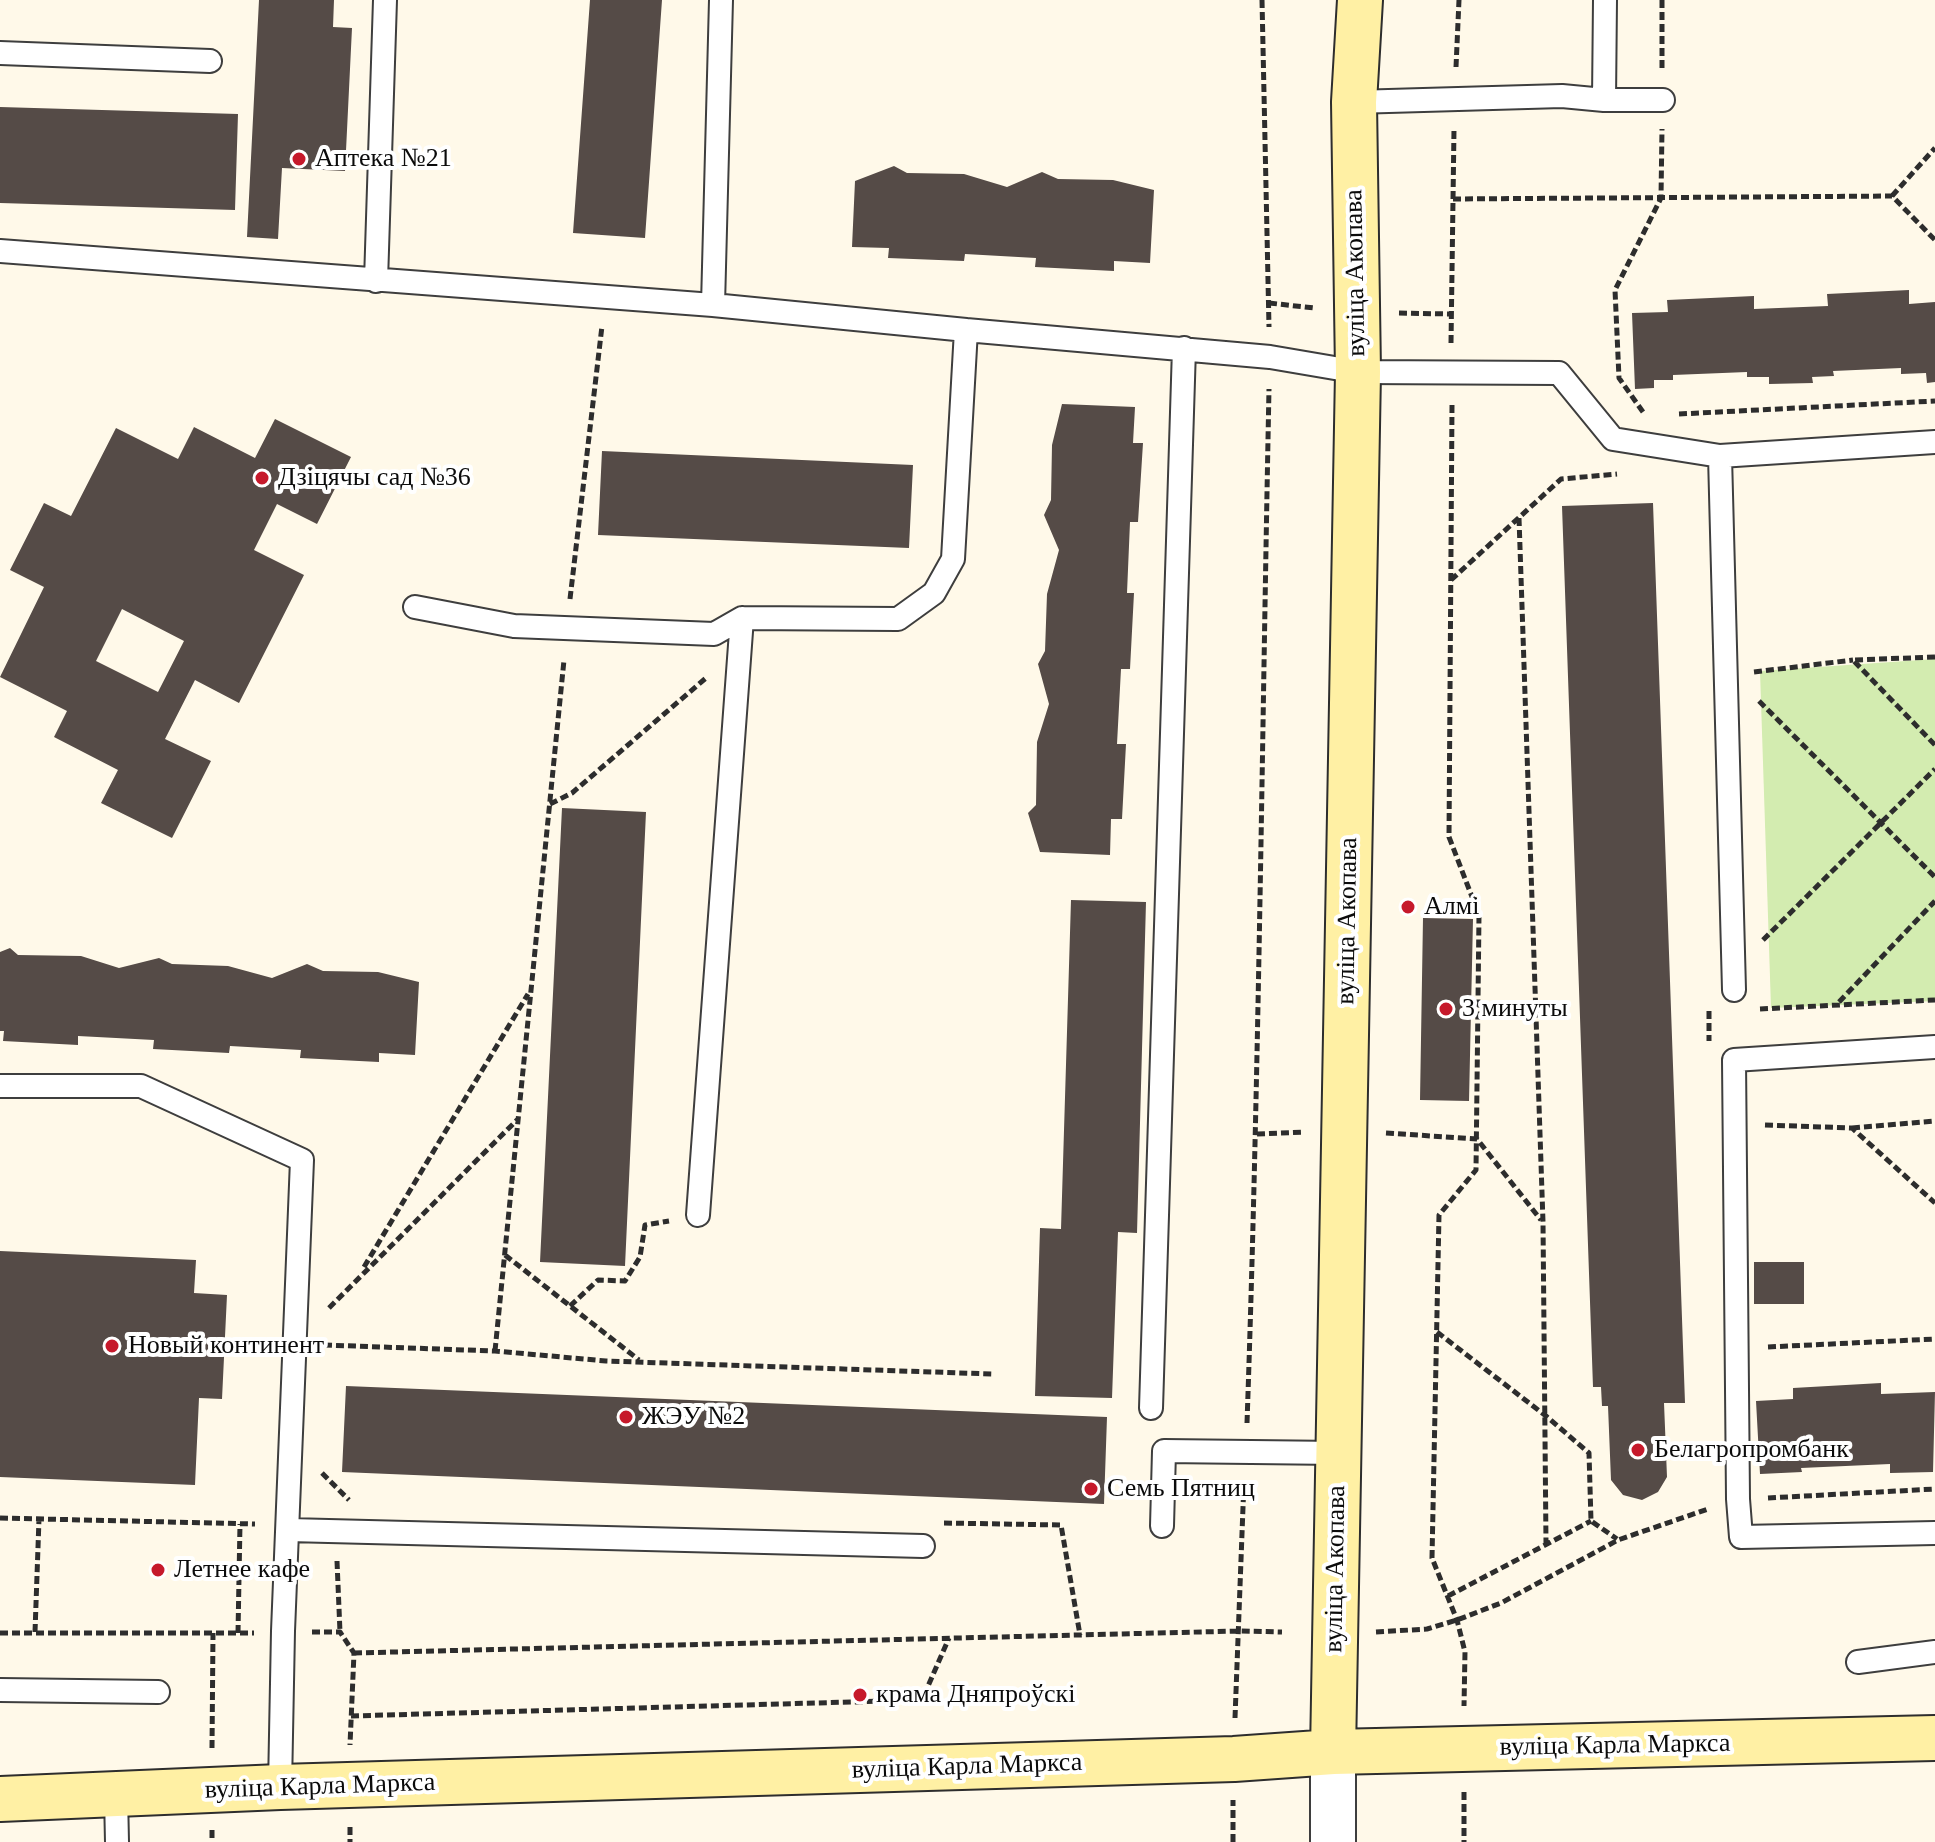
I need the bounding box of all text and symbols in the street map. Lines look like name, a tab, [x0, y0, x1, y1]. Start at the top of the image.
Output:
place label: Аптека №21	[315, 143, 452, 175]
marker: Аптека №21	[290, 150, 308, 168]
street label: вуліца Акопава	[1339, 189, 1373, 357]
place label: Дзіцячы сад №36	[278, 462, 471, 494]
marker: Дзіцячы сад №36	[253, 469, 271, 487]
street label: вуліца Акопава	[1331, 837, 1365, 1005]
place label: Алмі	[1424, 891, 1479, 923]
marker: Алмі	[1399, 898, 1417, 916]
place label: 3 минуты	[1462, 993, 1568, 1025]
marker: 3 минуты	[1437, 1000, 1455, 1018]
place label: Новый континент	[128, 1330, 324, 1362]
marker: Новый континент	[103, 1337, 121, 1355]
place label: ЖЭУ №2	[642, 1401, 745, 1433]
marker: ЖЭУ №2	[617, 1408, 635, 1426]
place label: Белагропромбанк	[1654, 1434, 1849, 1466]
marker: Белагропромбанк	[1629, 1441, 1647, 1459]
place label: Семь Пятниц	[1107, 1473, 1255, 1505]
marker: Семь Пятниц	[1082, 1480, 1100, 1498]
street label: вуліца Акопава	[1319, 1485, 1353, 1653]
place label: Летнее кафе	[174, 1554, 310, 1586]
marker: Летнее кафе	[149, 1561, 167, 1579]
place label: крама Дняпроўскі	[876, 1679, 1075, 1711]
marker: крама Дняпроўскі	[851, 1686, 869, 1704]
street label: вуліца Карла Маркса	[1499, 1728, 1731, 1764]
street label: вуліца Карла Маркса	[851, 1747, 1083, 1787]
street label: вуліца Карла Маркса	[204, 1767, 436, 1807]

